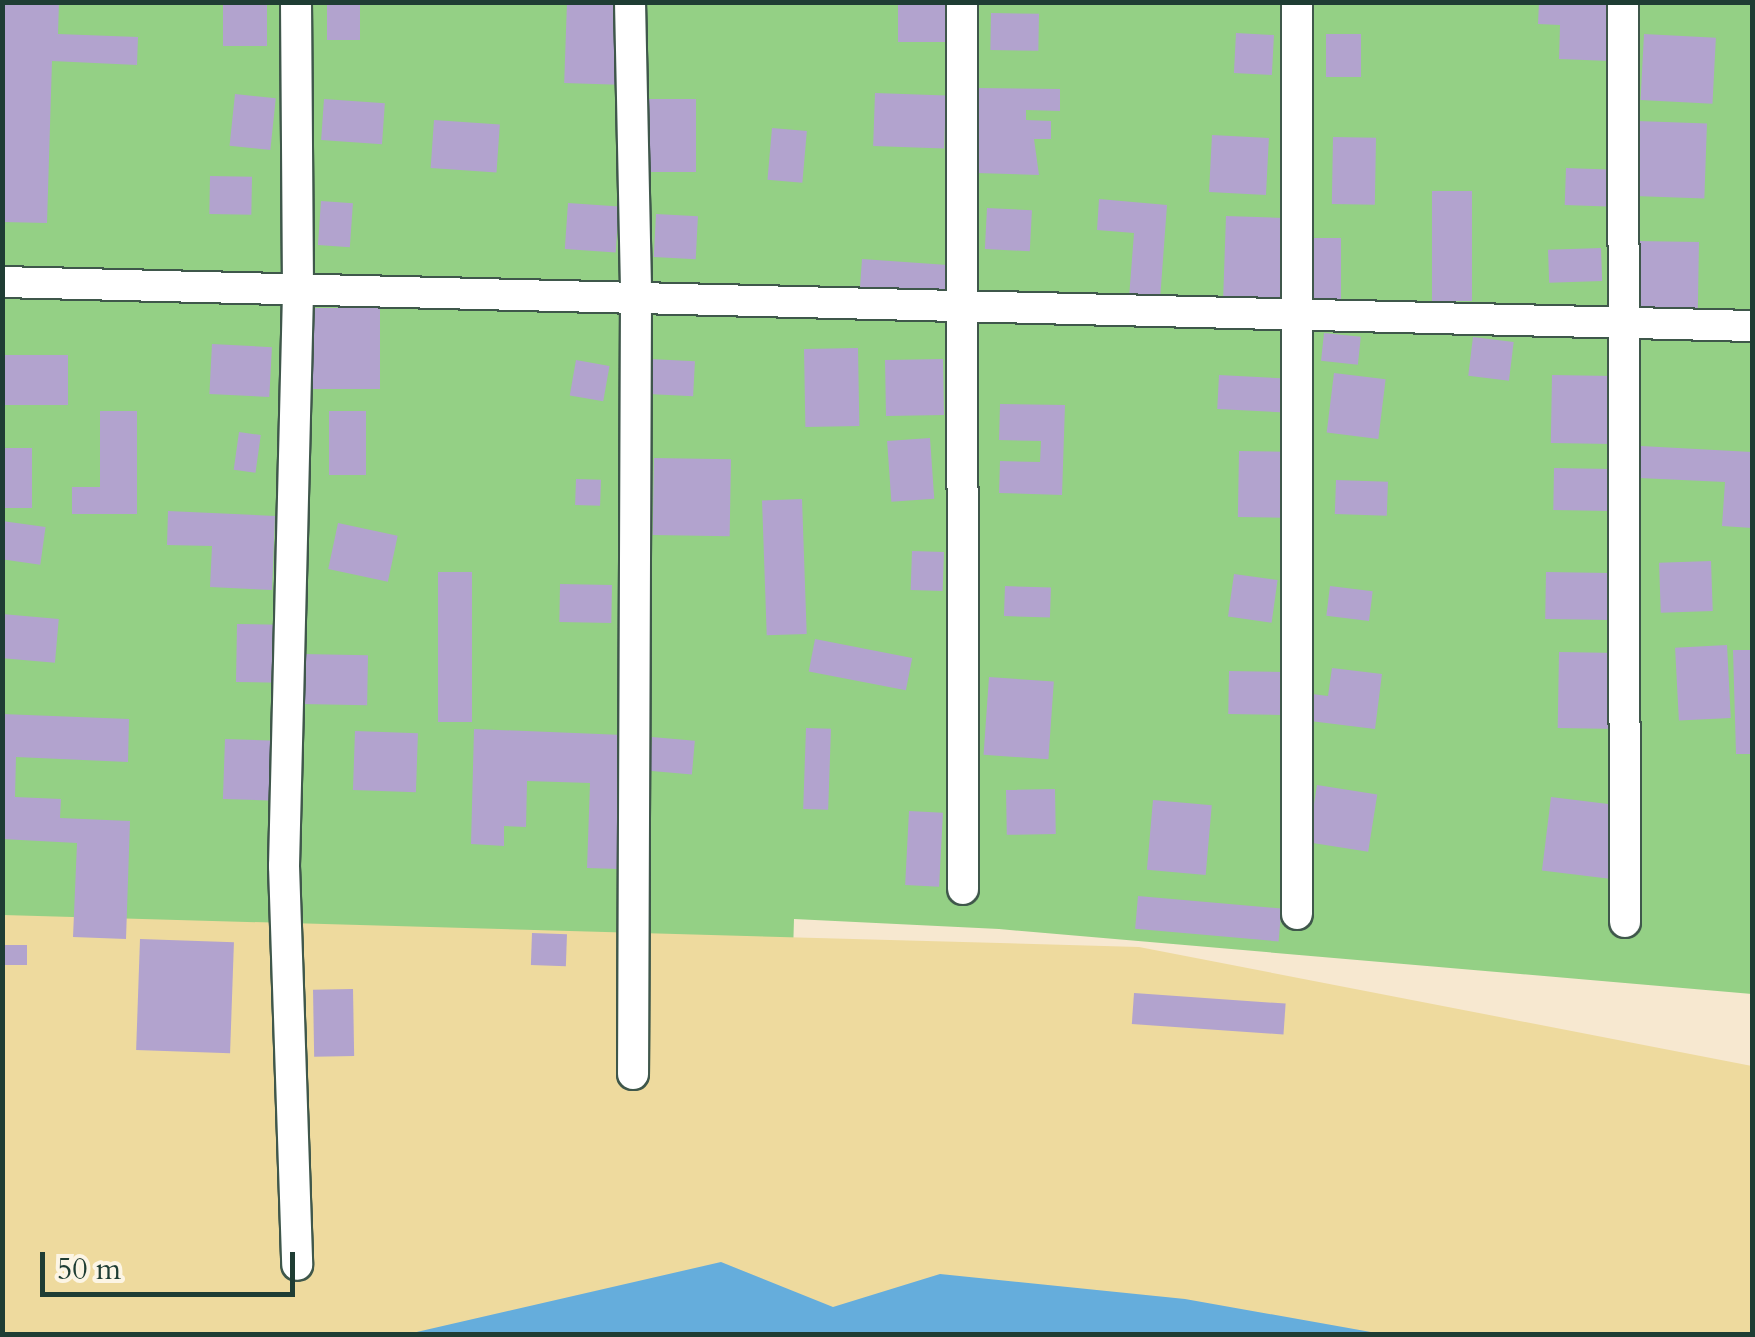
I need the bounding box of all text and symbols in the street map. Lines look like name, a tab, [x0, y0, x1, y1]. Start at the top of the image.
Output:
scale bar	[45, 1232, 300, 1294]
text: 50 m	[57, 1249, 121, 1290]

